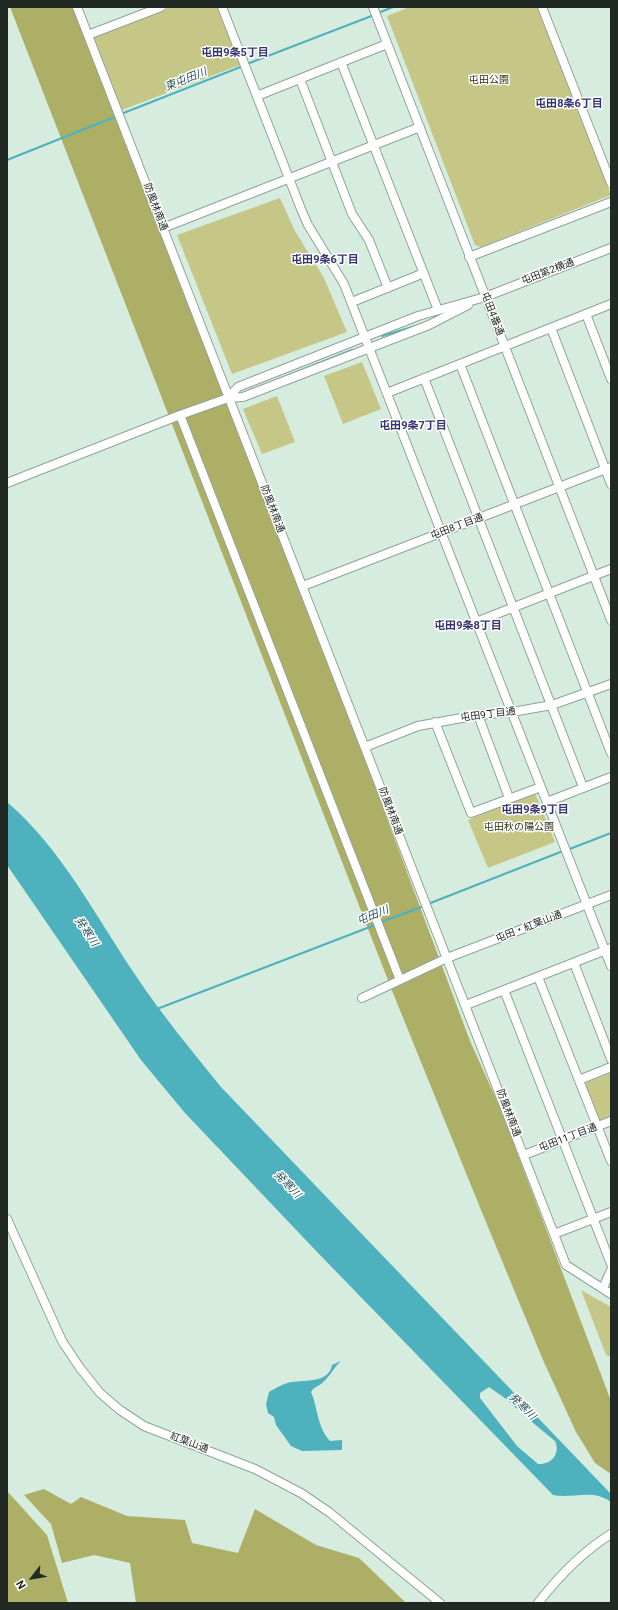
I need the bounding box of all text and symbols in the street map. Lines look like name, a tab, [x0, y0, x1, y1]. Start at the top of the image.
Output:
district label: 屯田9条5丁目	[201, 46, 269, 60]
water label: 東屯田川	[163, 66, 209, 94]
park label: 屯田公園	[469, 74, 509, 86]
district label: 屯田8条6丁目	[535, 97, 603, 111]
street label: 防風林南通	[140, 182, 170, 232]
district label: 屯田9条6丁目	[291, 253, 359, 267]
street label: 屯田第2横通	[520, 256, 576, 288]
street label: 屯田4番通	[478, 291, 506, 337]
district label: 屯田9条7丁目	[379, 419, 447, 433]
street label: 防風林南通	[257, 484, 287, 534]
street label: 屯田8丁目通	[429, 511, 485, 543]
district label: 屯田9条8丁目	[434, 619, 502, 633]
street label: 屯田9丁目通	[460, 706, 516, 724]
street label: 防風林南通	[375, 786, 405, 836]
district label: 屯田9条9丁目	[501, 803, 569, 817]
park label: 屯田秋の陽公園	[484, 821, 554, 833]
water label: 屯田川	[355, 904, 391, 928]
street label: 屯田・紅葉山通	[494, 909, 564, 945]
water label: 発寒川	[71, 915, 101, 949]
street label: 防風林南通	[493, 1088, 523, 1138]
street label: 屯田11丁目通	[537, 1121, 599, 1155]
water label: 発寒川	[271, 1169, 303, 1201]
water label: 発寒川	[506, 1391, 538, 1423]
street label: 紅葉山通	[168, 1430, 210, 1456]
north arrow	[12, 1558, 52, 1598]
text: N	[14, 1578, 29, 1591]

